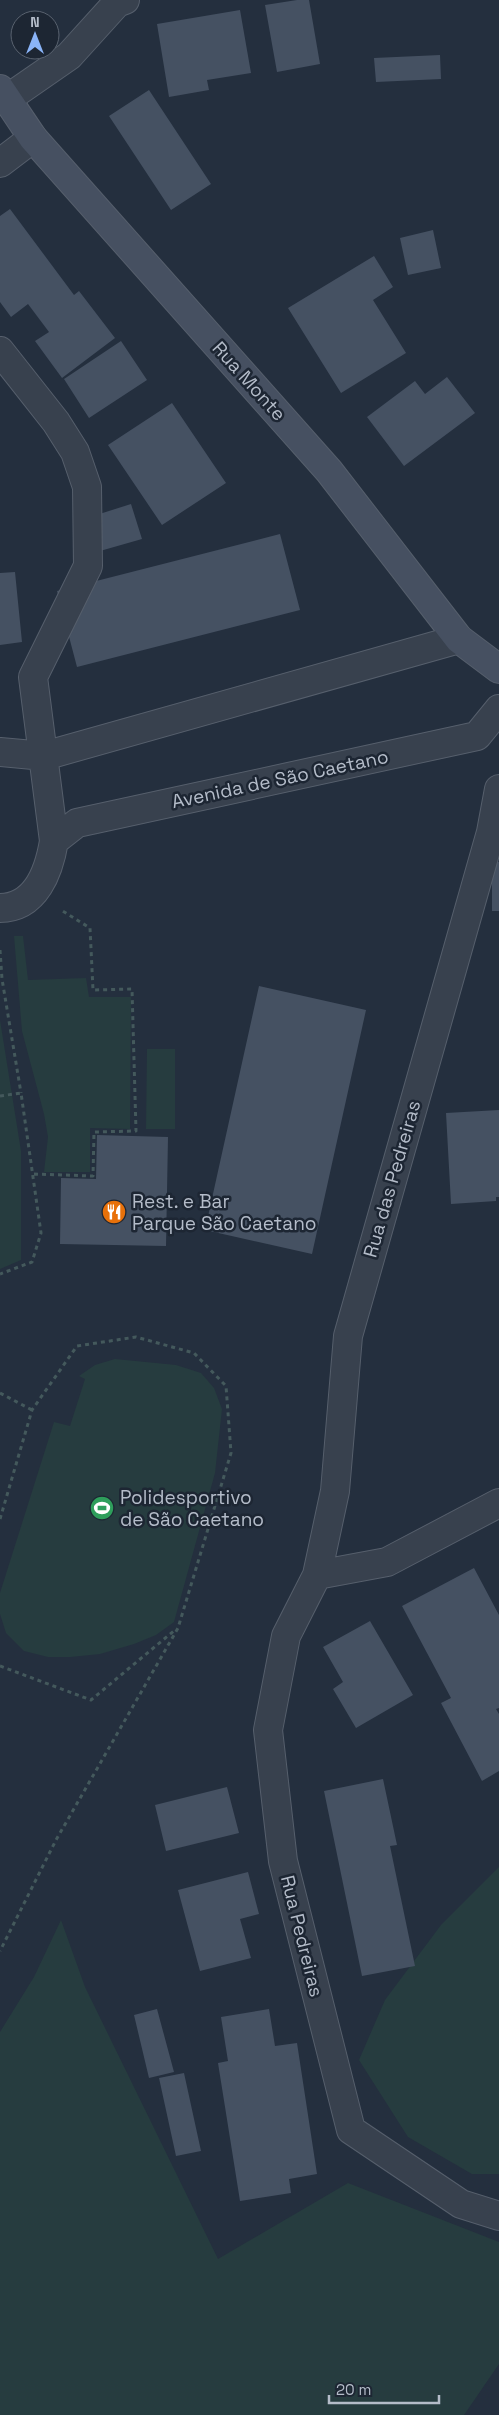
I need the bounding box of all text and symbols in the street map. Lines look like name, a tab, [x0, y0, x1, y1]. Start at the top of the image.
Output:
north arrow	[10, 10, 60, 60]
text: N	[30, 13, 40, 31]
street label: Rua Monte	[207, 336, 291, 426]
street label: Avenida de São Caetano	[169, 744, 391, 814]
street label: Rua das Pedreiras	[358, 1097, 426, 1261]
place label: Rest. e Bar Parque São Caetano	[132, 1189, 317, 1236]
restaurant icon: Rest. e Bar Parque São Caetano	[101, 1199, 127, 1225]
place label: Polidesportivo de São Caetano	[120, 1485, 264, 1532]
sports icon: Polidesportivo de São Caetano	[89, 1495, 115, 1521]
street label: Rua Pedreiras	[275, 1873, 329, 1999]
scale bar	[329, 2372, 439, 2404]
text: 20 m	[336, 2380, 371, 2399]

